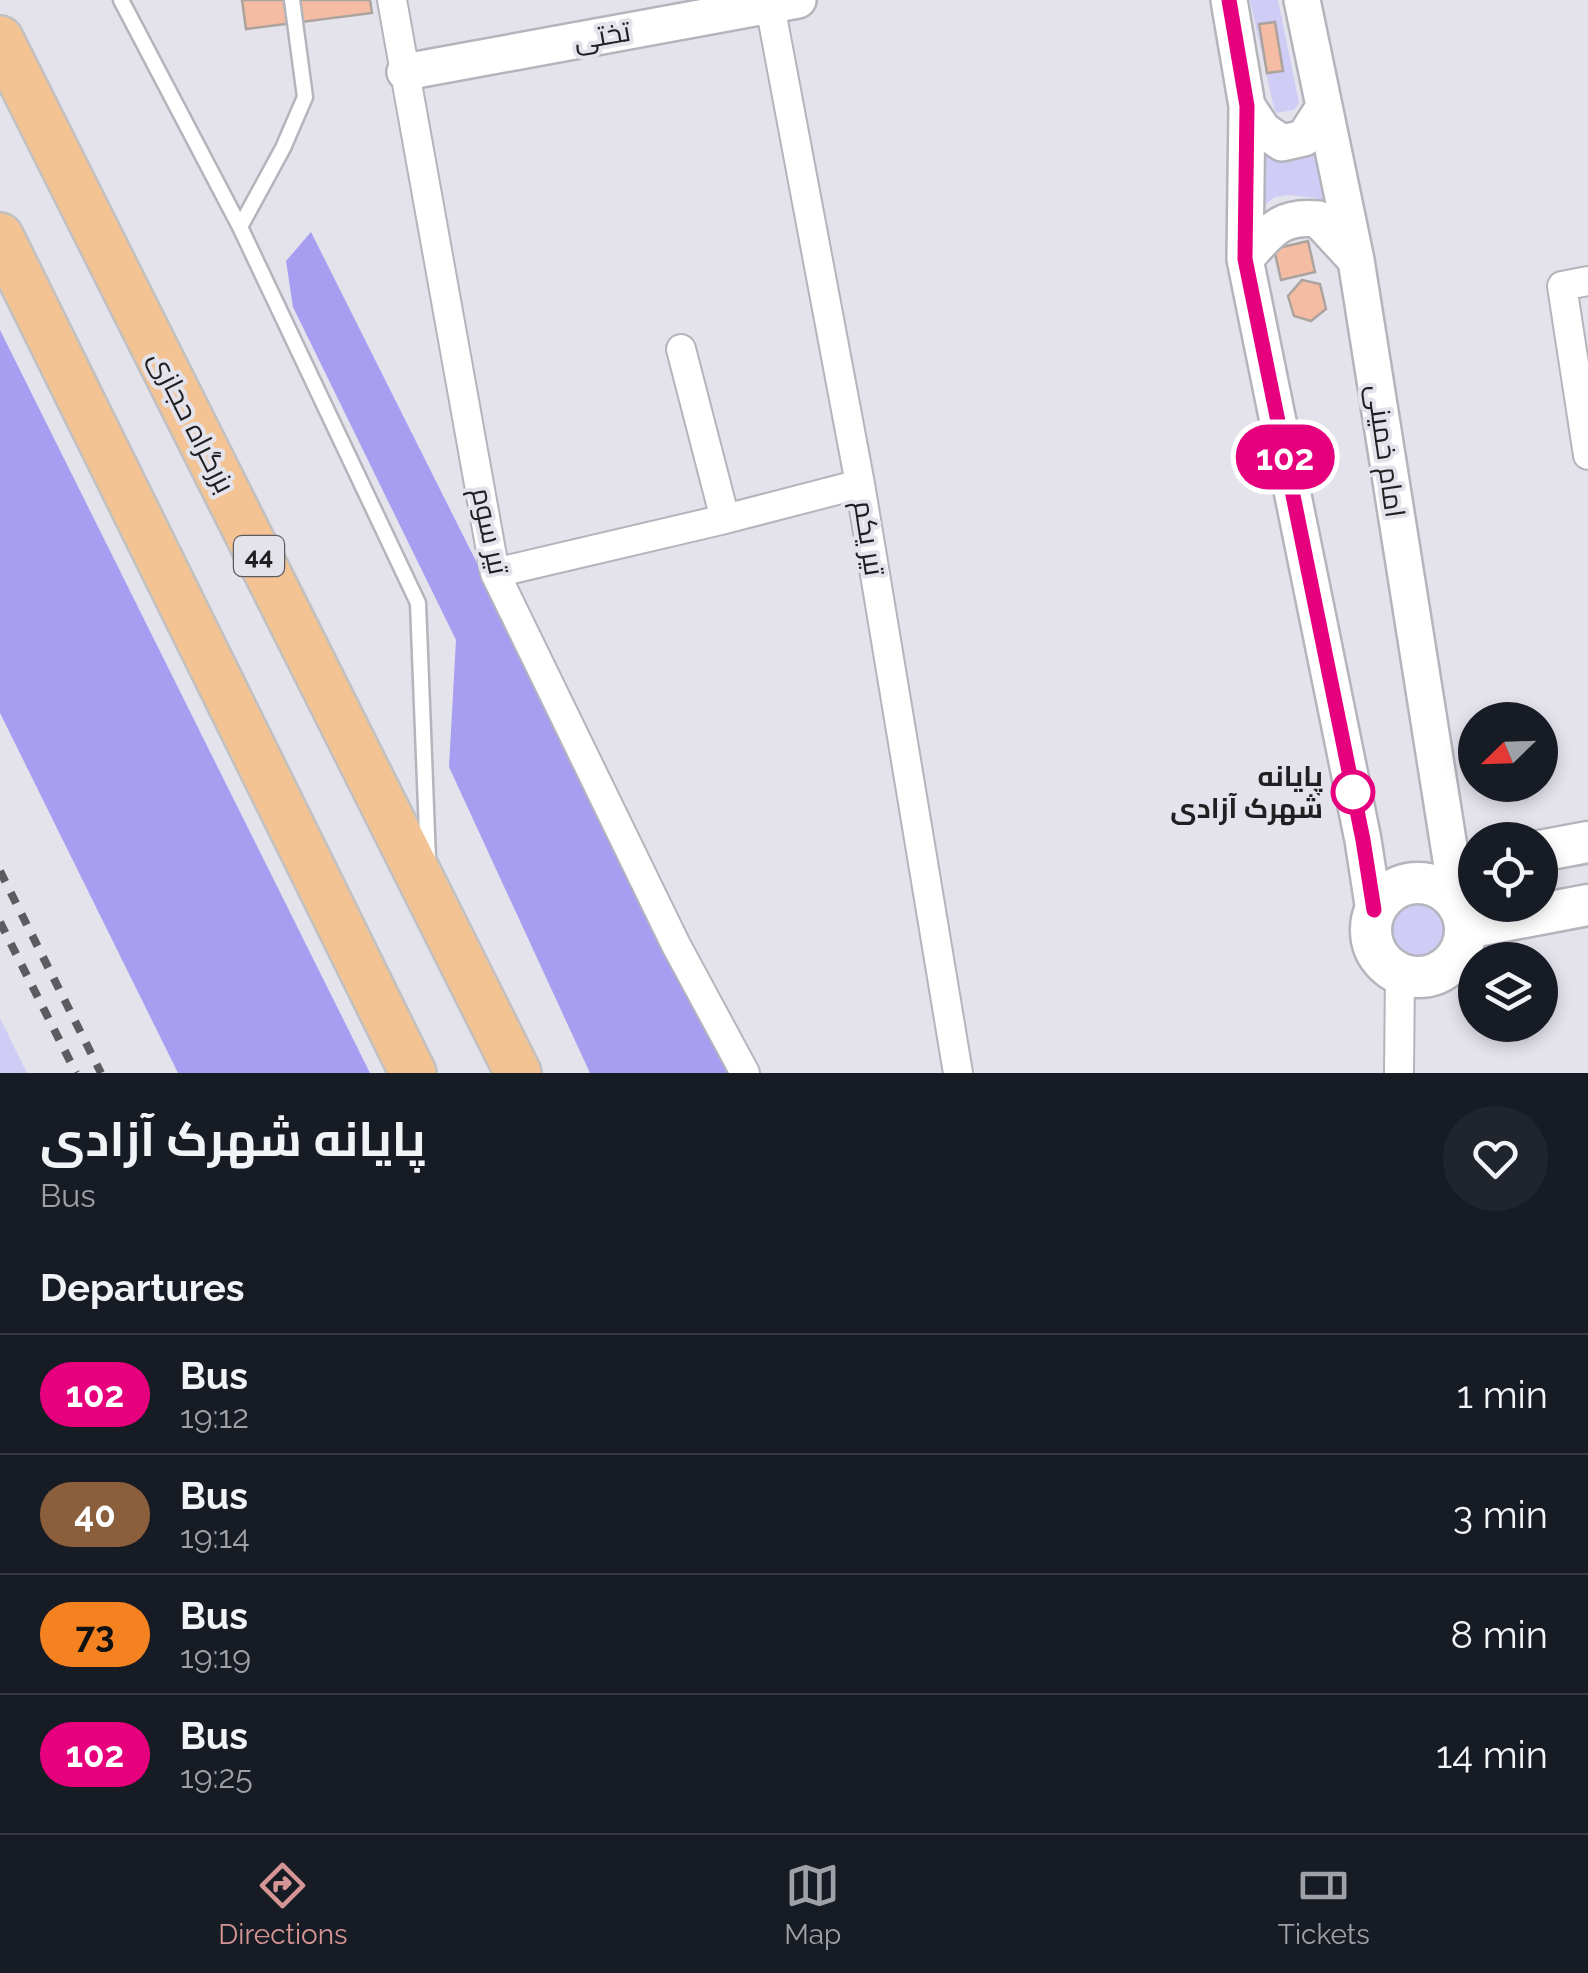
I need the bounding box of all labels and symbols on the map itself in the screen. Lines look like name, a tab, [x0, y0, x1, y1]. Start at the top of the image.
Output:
street label: تختی	[571, 15, 634, 57]
street label: بزرگراه حجازی	[142, 346, 242, 498]
street label: امام خمینی	[1357, 382, 1412, 520]
line badge: 102	[1228, 424, 1342, 490]
street label: تیر سوم	[462, 484, 515, 579]
street label: تیر یکم	[844, 498, 891, 579]
road number: 44	[234, 536, 284, 576]
north arrow	[1458, 702, 1558, 802]
place label: پایانه شهرک آزادی	[1170, 760, 1323, 826]
marker: پایانه شهرک آزادی	[1332, 771, 1374, 813]

